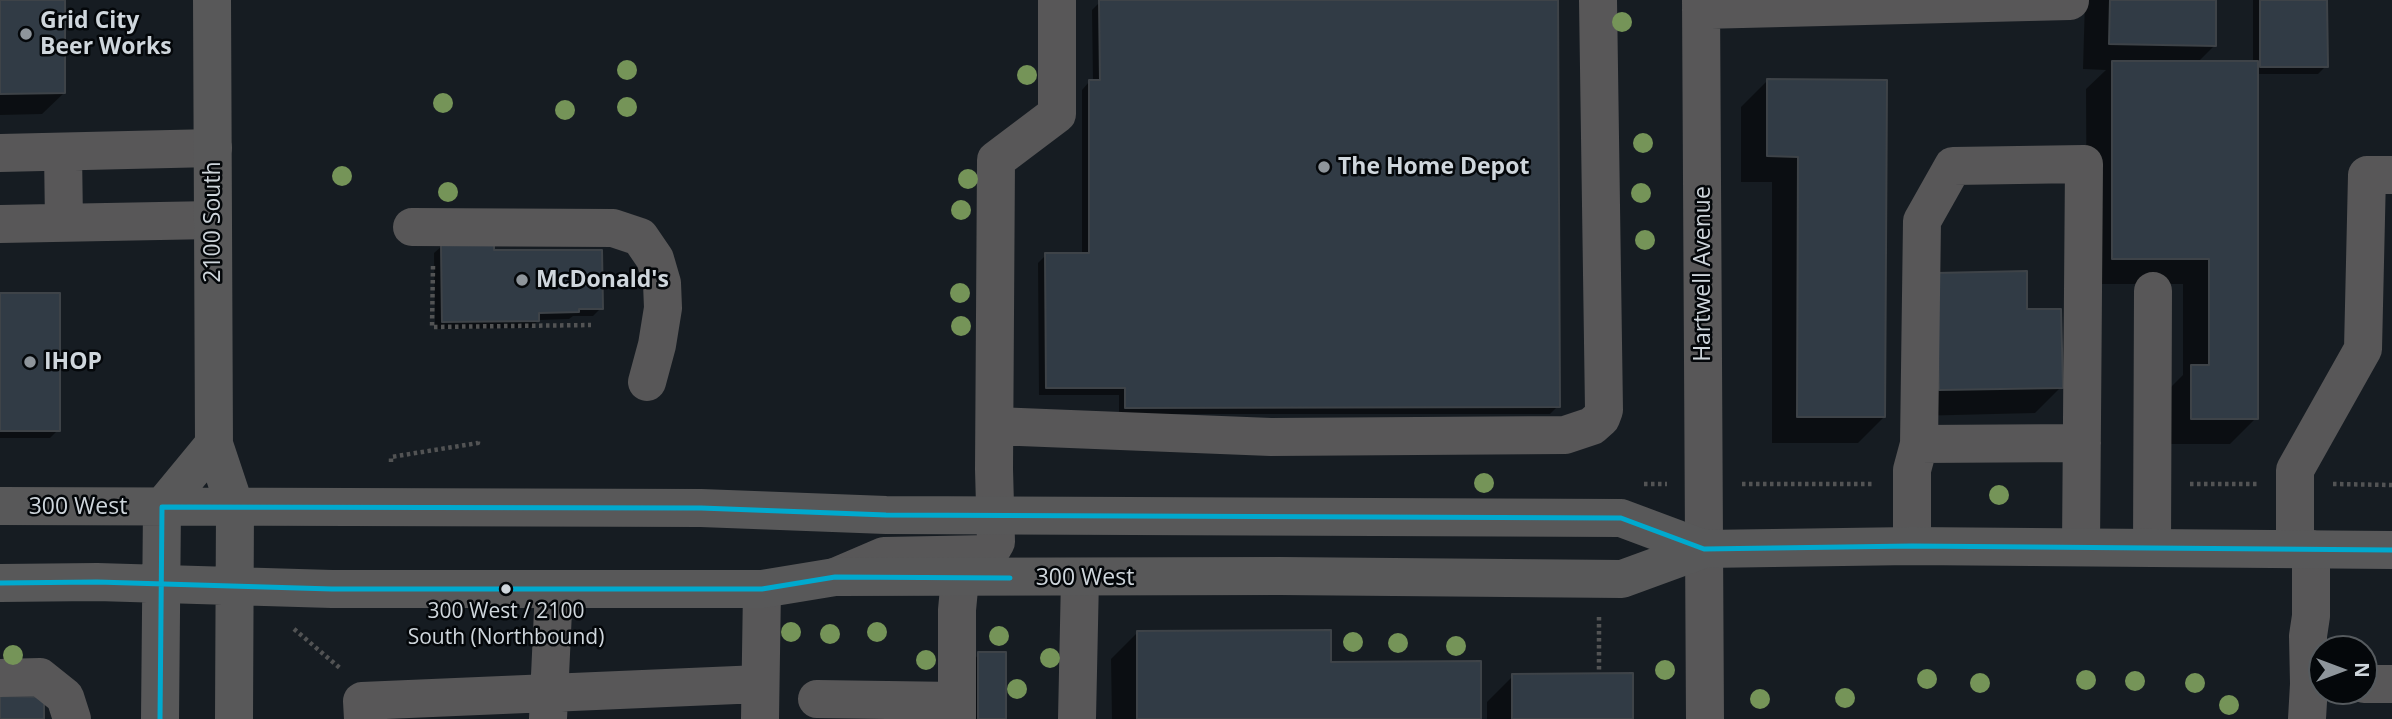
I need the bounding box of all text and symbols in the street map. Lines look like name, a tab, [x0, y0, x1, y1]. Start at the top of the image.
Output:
place label: Grid City Beer Works	[40, 7, 172, 61]
marker: Grid City Beer Works	[18, 26, 34, 42]
place label: The Home Depot	[1338, 153, 1529, 181]
marker: The Home Depot	[1316, 159, 1332, 175]
street label: 2100 South	[199, 161, 227, 283]
street label: Hartwell Avenue	[1689, 186, 1717, 362]
place label: McDonald's	[536, 266, 669, 294]
marker: McDonald's	[514, 272, 530, 288]
place label: IHOP	[44, 348, 102, 376]
marker: IHOP	[22, 354, 38, 370]
street label: 300 West	[29, 493, 127, 521]
street label: 300 West	[1036, 564, 1134, 592]
marker: 300 West / 2100 South (Northbound)	[499, 582, 513, 596]
place label: 300 West / 2100 South (Northbound)	[408, 599, 604, 649]
north arrow	[2308, 635, 2378, 705]
text: N	[2349, 662, 2375, 678]

